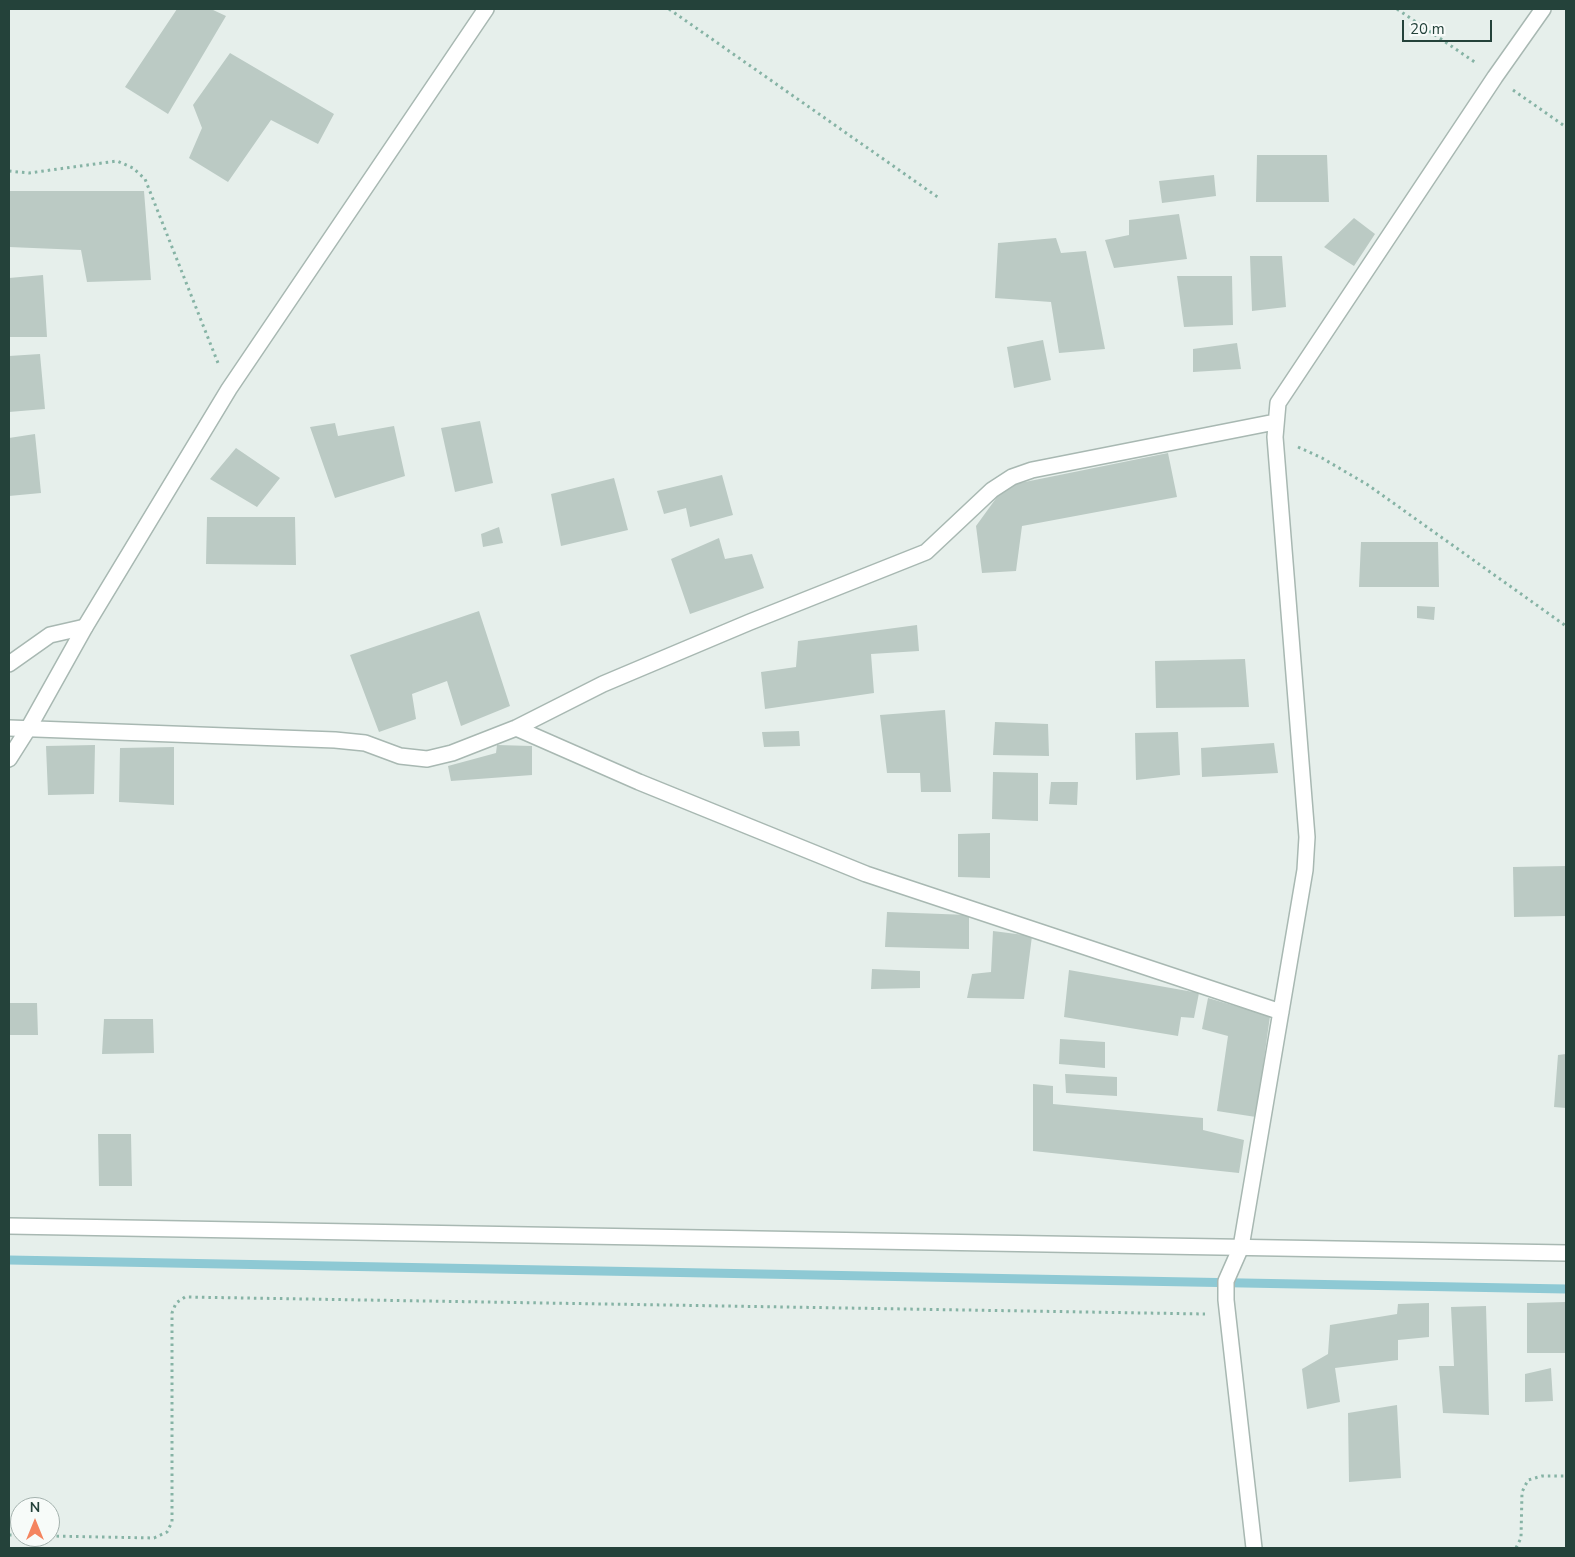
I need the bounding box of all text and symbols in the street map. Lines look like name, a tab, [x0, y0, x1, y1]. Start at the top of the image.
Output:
scale bar	[1405, 10, 1495, 42]
text: 20 m	[1410, 19, 1445, 39]
north arrow	[10, 1497, 60, 1547]
text: N	[30, 1498, 40, 1517]

